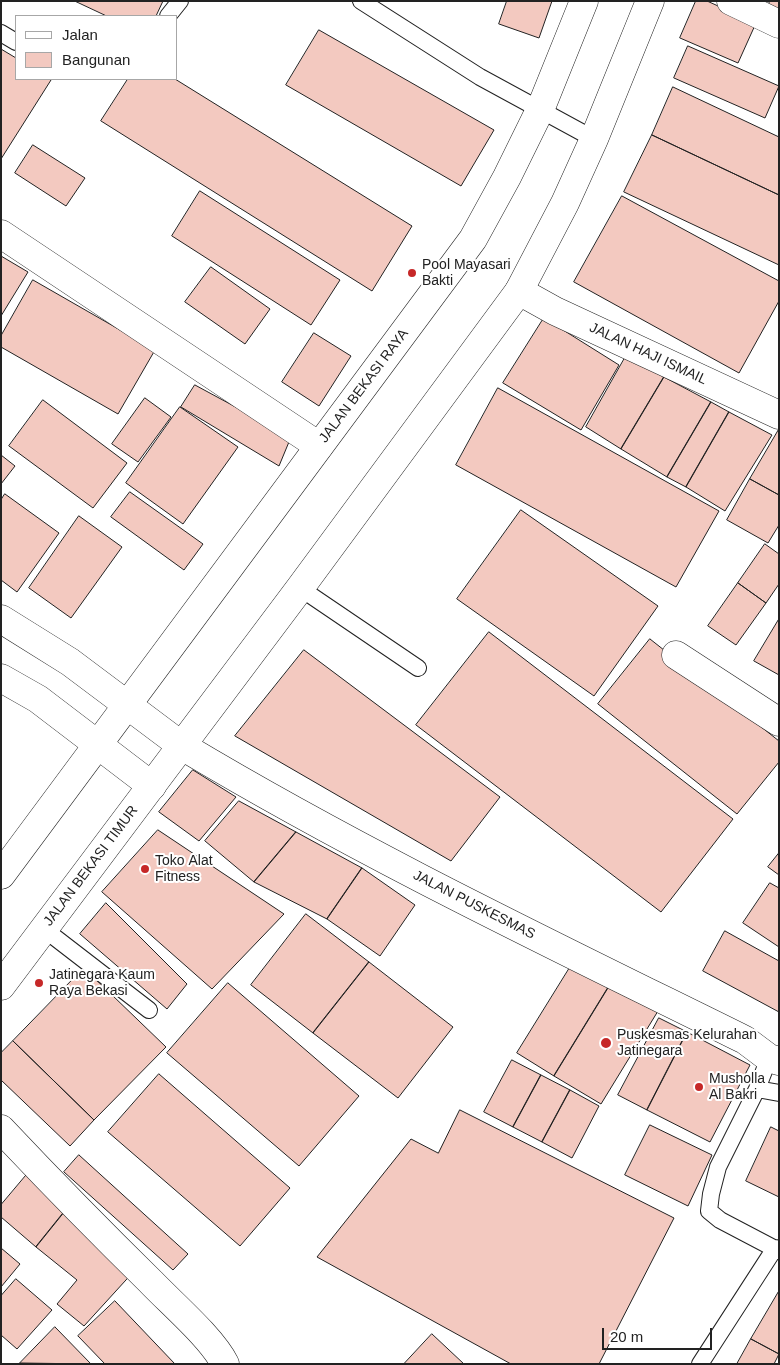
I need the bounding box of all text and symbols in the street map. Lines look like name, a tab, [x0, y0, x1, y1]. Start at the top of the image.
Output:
legend	[15, 15, 178, 80]
text: Jalan	[62, 26, 98, 43]
text: Bangunan	[62, 51, 130, 68]
place label: Pool Mayasari Bakti	[422, 257, 511, 290]
marker: Pool Mayasari Bakti	[406, 267, 418, 279]
street label: JALAN HAJI ISMAIL	[587, 319, 709, 389]
street label: JALAN BEKASI RAYA	[316, 326, 412, 446]
street label: JALAN BEKASI TIMUR	[40, 803, 142, 929]
place label: Toko Alat Fitness	[155, 853, 213, 886]
marker: Toko Alat Fitness	[139, 863, 151, 875]
street label: JALAN PUSKESMAS	[410, 867, 538, 943]
place label: Jatinegara Kaum Raya Bekasi	[49, 967, 155, 1000]
marker: Jatinegara Kaum Raya Bekasi	[33, 977, 45, 989]
place label: Puskesmas Kelurahan Jatinegara	[617, 1027, 757, 1060]
marker: Puskesmas Kelurahan Jatinegara	[599, 1036, 613, 1050]
place label: Musholla Al Bakri	[709, 1071, 765, 1104]
marker: Musholla Al Bakri	[693, 1081, 705, 1093]
scale bar	[605, 1318, 715, 1350]
text: 20 m	[610, 1328, 643, 1345]

